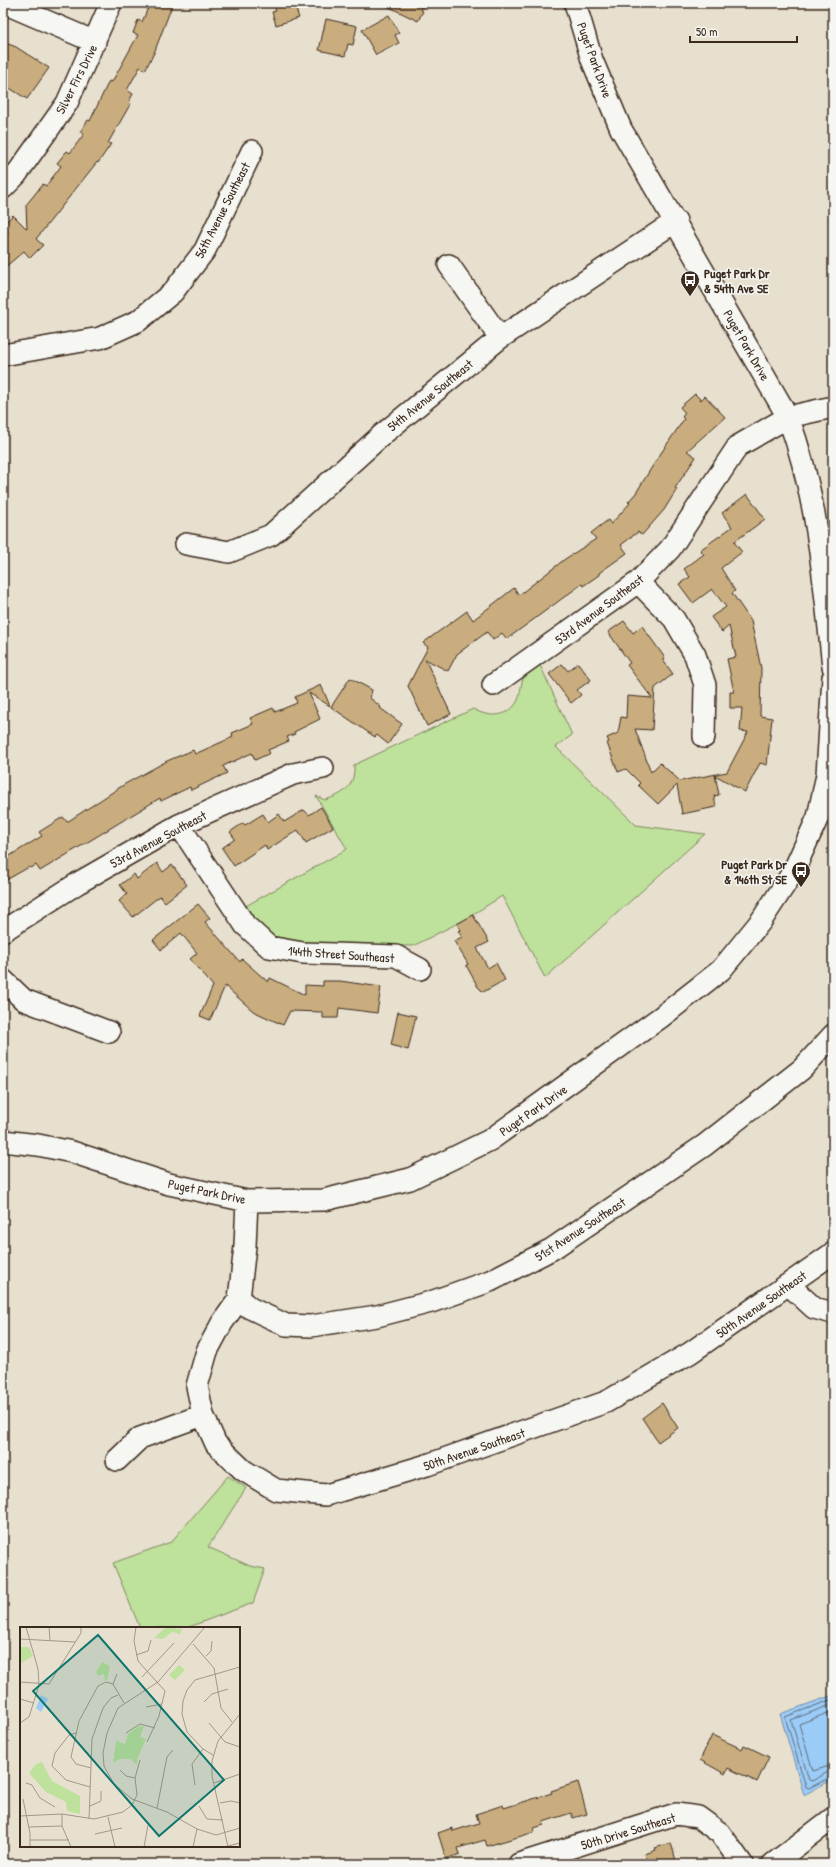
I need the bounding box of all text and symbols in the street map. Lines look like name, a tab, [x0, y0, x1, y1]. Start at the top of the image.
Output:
scale bar	[690, 18, 797, 44]
street label: Puget Park Drive	[573, 20, 617, 100]
text: 50 m	[696, 23, 717, 40]
street label: Silver Firs Drive	[51, 41, 101, 117]
street label: 56th Avenue Southeast	[190, 158, 254, 261]
place label: Puget Park Dr & 54th Ave SE	[704, 264, 771, 297]
bus stop icon: Puget Park Dr & 54th Ave SE	[679, 269, 701, 297]
street label: Puget Park Drive	[719, 306, 775, 384]
street label: 54th Avenue Southeast	[383, 355, 477, 435]
street label: 53rd Avenue Southeast	[551, 569, 647, 648]
street label: 53rd Avenue Southeast	[107, 806, 210, 872]
place label: Puget Park Dr & 146th St SE	[721, 855, 788, 888]
bus stop icon: Puget Park Dr & 146th St SE	[790, 860, 812, 888]
street label: 144th Street Southeast	[287, 941, 395, 967]
street label: Puget Park Drive	[495, 1080, 571, 1140]
street label: Puget Park Drive	[166, 1174, 248, 1208]
street label: 51st Avenue Southeast	[531, 1193, 629, 1265]
street label: 50th Avenue Southeast	[712, 1266, 810, 1342]
street label: 50th Avenue Southeast	[421, 1423, 528, 1475]
inset map	[20, 1627, 240, 1847]
street label: 50th Drive Southeast	[579, 1808, 678, 1854]

